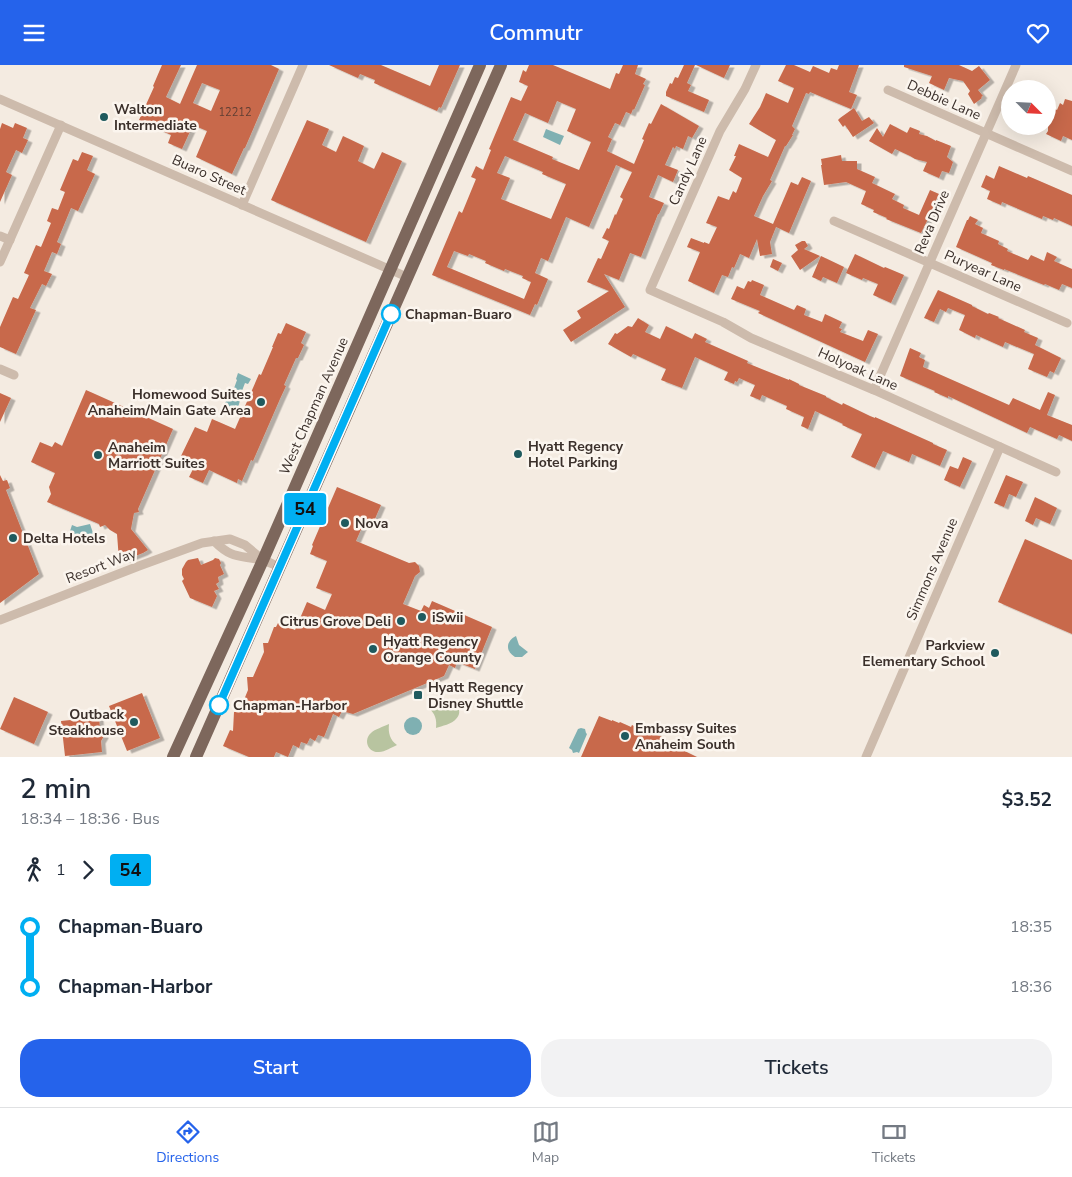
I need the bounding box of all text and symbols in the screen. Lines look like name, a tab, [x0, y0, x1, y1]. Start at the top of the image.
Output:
text: Commutr	[489, 18, 583, 48]
icon: menu	[20, 19, 48, 47]
icon: heart	[1024, 19, 1052, 47]
street label: Debbie Lane	[904, 75, 984, 125]
north arrow	[1001, 80, 1056, 135]
map controls	[1001, 80, 1056, 135]
place label: Walton Intermediate	[114, 100, 197, 135]
house number: 12212	[219, 105, 252, 120]
marker: Walton Intermediate	[98, 111, 110, 123]
street label: Candy Lane	[664, 133, 712, 209]
street label: Buaro Street	[169, 150, 249, 200]
street label: Reva Drive	[910, 187, 954, 257]
street label: Puryear Lane	[941, 245, 1025, 297]
marker: Chapman-Buaro	[381, 304, 401, 324]
place label: Chapman-Buaro	[405, 305, 512, 324]
street label: West Chapman Avenue	[275, 334, 353, 478]
street label: Holyoak Lane	[815, 343, 901, 395]
place label: Homewood Suites Anaheim/Main Gate Area	[88, 385, 251, 420]
marker: Homewood Suites Anaheim/Main Gate Area	[255, 396, 267, 408]
place label: Hyatt Regency Hotel Parking	[528, 437, 624, 472]
place label: Anaheim Marriott Suites	[108, 438, 205, 473]
marker: Hyatt Regency Hotel Parking	[512, 448, 524, 460]
marker: Anaheim Marriott Suites	[92, 449, 104, 461]
line badge: 54	[282, 493, 328, 525]
text: 54	[294, 497, 316, 521]
place label: Nova	[355, 514, 388, 533]
street label: Simmons Avenue	[902, 515, 962, 623]
marker: Nova	[339, 517, 351, 529]
place label: Delta Hotels	[23, 529, 105, 548]
marker: Delta Hotels	[7, 532, 19, 544]
street label: Resort Way	[63, 544, 140, 588]
place label: iSwii	[432, 608, 463, 627]
marker: iSwii	[416, 611, 428, 623]
place label: Citrus Grove Deli	[280, 612, 391, 631]
marker: Citrus Grove Deli	[395, 615, 407, 627]
place label: Hyatt Regency Orange County	[383, 632, 482, 667]
place label: Parkview Elementary School	[862, 636, 986, 671]
marker: Hyatt Regency Orange County	[367, 643, 379, 655]
marker: Parkview Elementary School	[989, 647, 1001, 659]
place label: Hyatt Regency Disney Shuttle	[428, 678, 524, 713]
marker: Hyatt Regency Disney Shuttle	[412, 689, 424, 701]
marker: Chapman-Harbor	[209, 695, 229, 715]
place label: Chapman-Harbor	[233, 696, 347, 715]
place label: Outback Steakhouse	[48, 705, 124, 740]
marker: Outback Steakhouse	[128, 716, 140, 728]
place label: Embassy Suites Anaheim South	[635, 719, 737, 754]
marker: Embassy Suites Anaheim South	[619, 730, 631, 742]
text: 2 min	[20, 770, 91, 808]
text: $3.52	[1002, 787, 1052, 813]
text: 18:34 – 18:36 · Bus	[20, 808, 160, 830]
icon: walk	[20, 856, 48, 884]
icon: forward	[74, 856, 102, 884]
text: 54	[120, 858, 141, 882]
text: 1	[56, 859, 66, 881]
text: Chapman-Buaro	[58, 914, 203, 940]
text: 18:35	[1010, 916, 1052, 938]
text: Chapman-Harbor	[58, 974, 213, 1000]
text: 18:36	[1010, 976, 1052, 998]
button: Start	[20, 1039, 531, 1097]
button: Tickets	[541, 1039, 1052, 1097]
tab: Directions	[156, 1118, 219, 1167]
tab: Map	[532, 1118, 560, 1167]
tab: Tickets	[872, 1118, 916, 1167]

